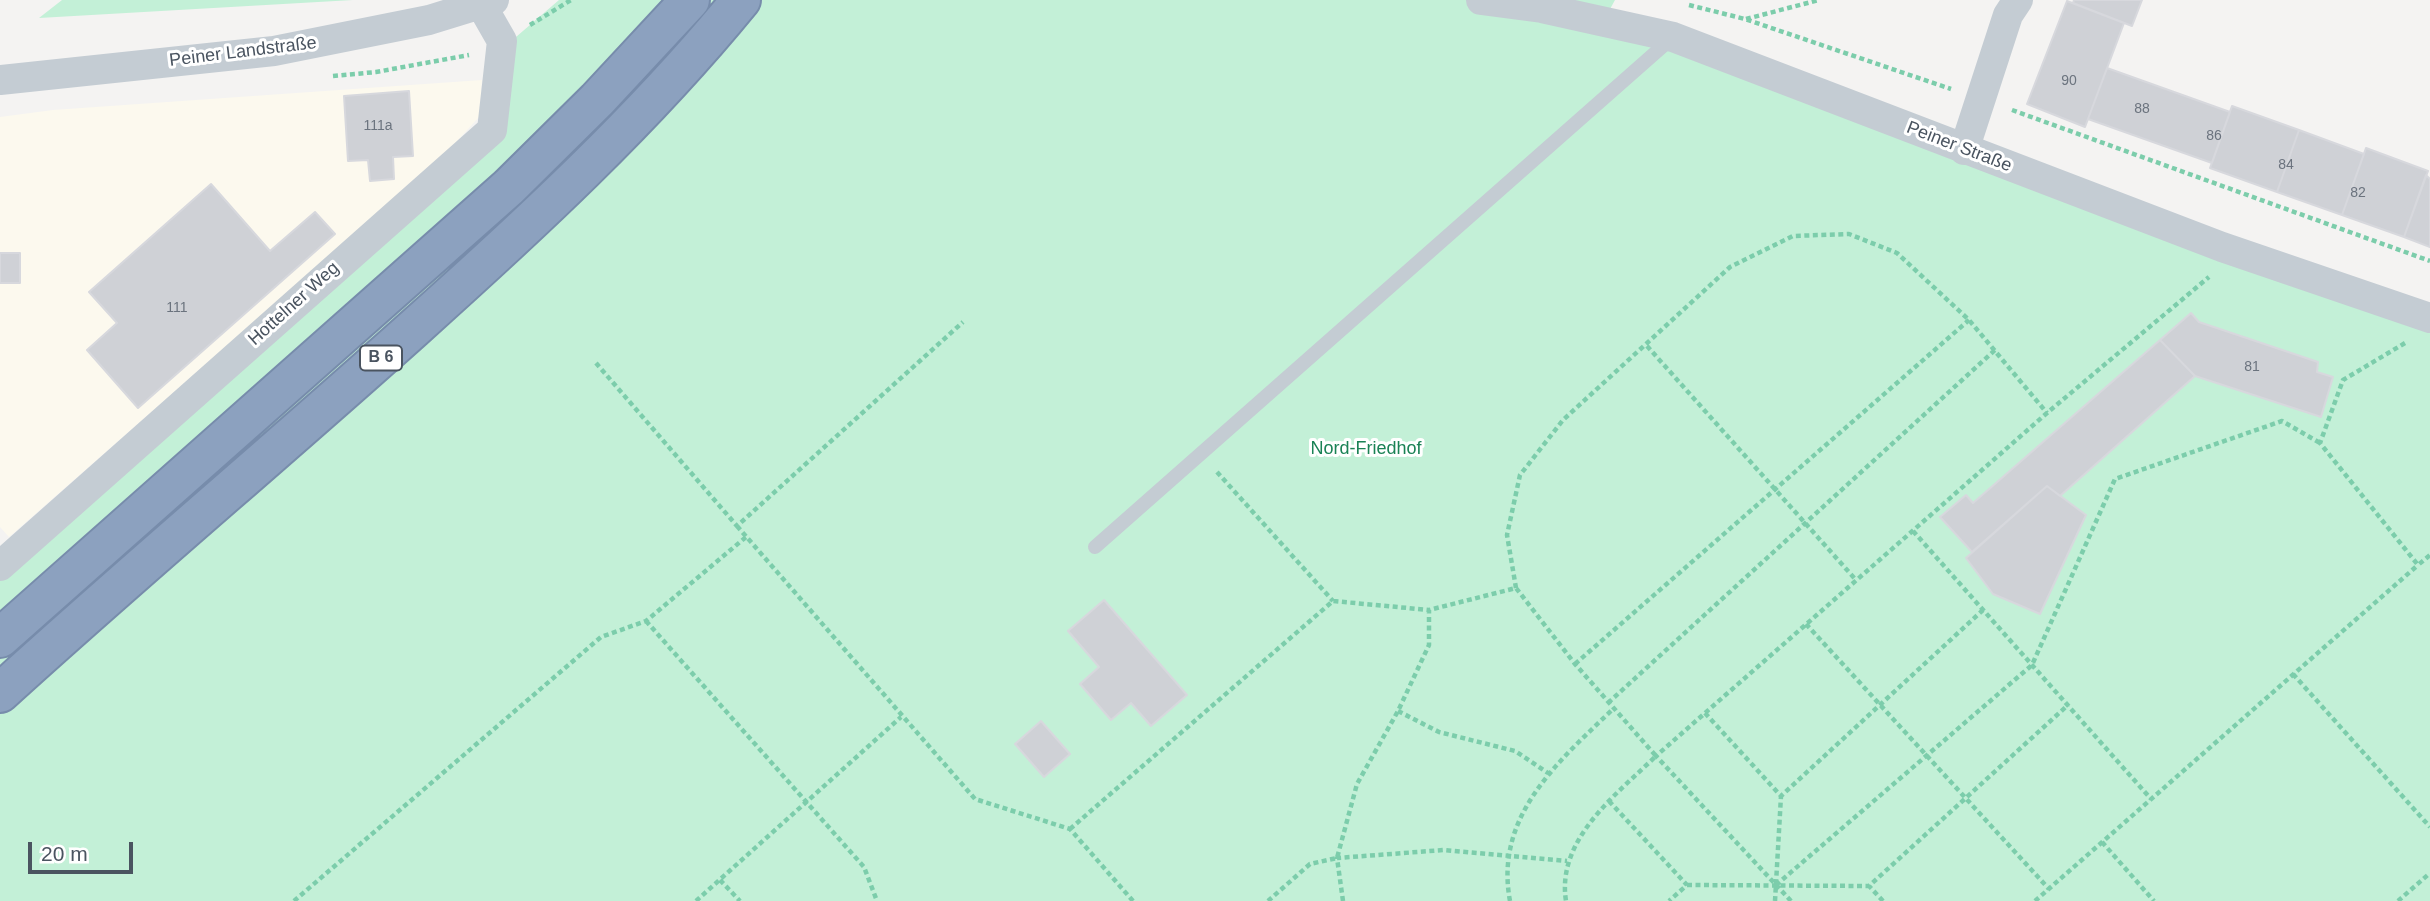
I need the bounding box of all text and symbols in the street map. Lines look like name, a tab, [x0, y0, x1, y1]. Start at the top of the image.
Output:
street label: Peiner Landstraße	[168, 32, 318, 72]
house number: 90	[2061, 73, 2077, 89]
house number: 88	[2134, 101, 2150, 117]
street label: Peiner Straße	[1903, 117, 2015, 177]
house number: 111a	[363, 118, 393, 134]
house number: 86	[2206, 128, 2222, 144]
house number: 84	[2278, 157, 2294, 173]
house number: 82	[2350, 185, 2366, 201]
street label: Hottelner Weg	[244, 258, 344, 350]
house number: 111	[166, 300, 188, 316]
road number: B 6	[360, 346, 402, 370]
house number: 81	[2244, 359, 2260, 375]
park label: Nord-Friedhof	[1310, 438, 1422, 460]
scale bar	[32, 828, 136, 872]
text: 20 m	[41, 842, 88, 865]

